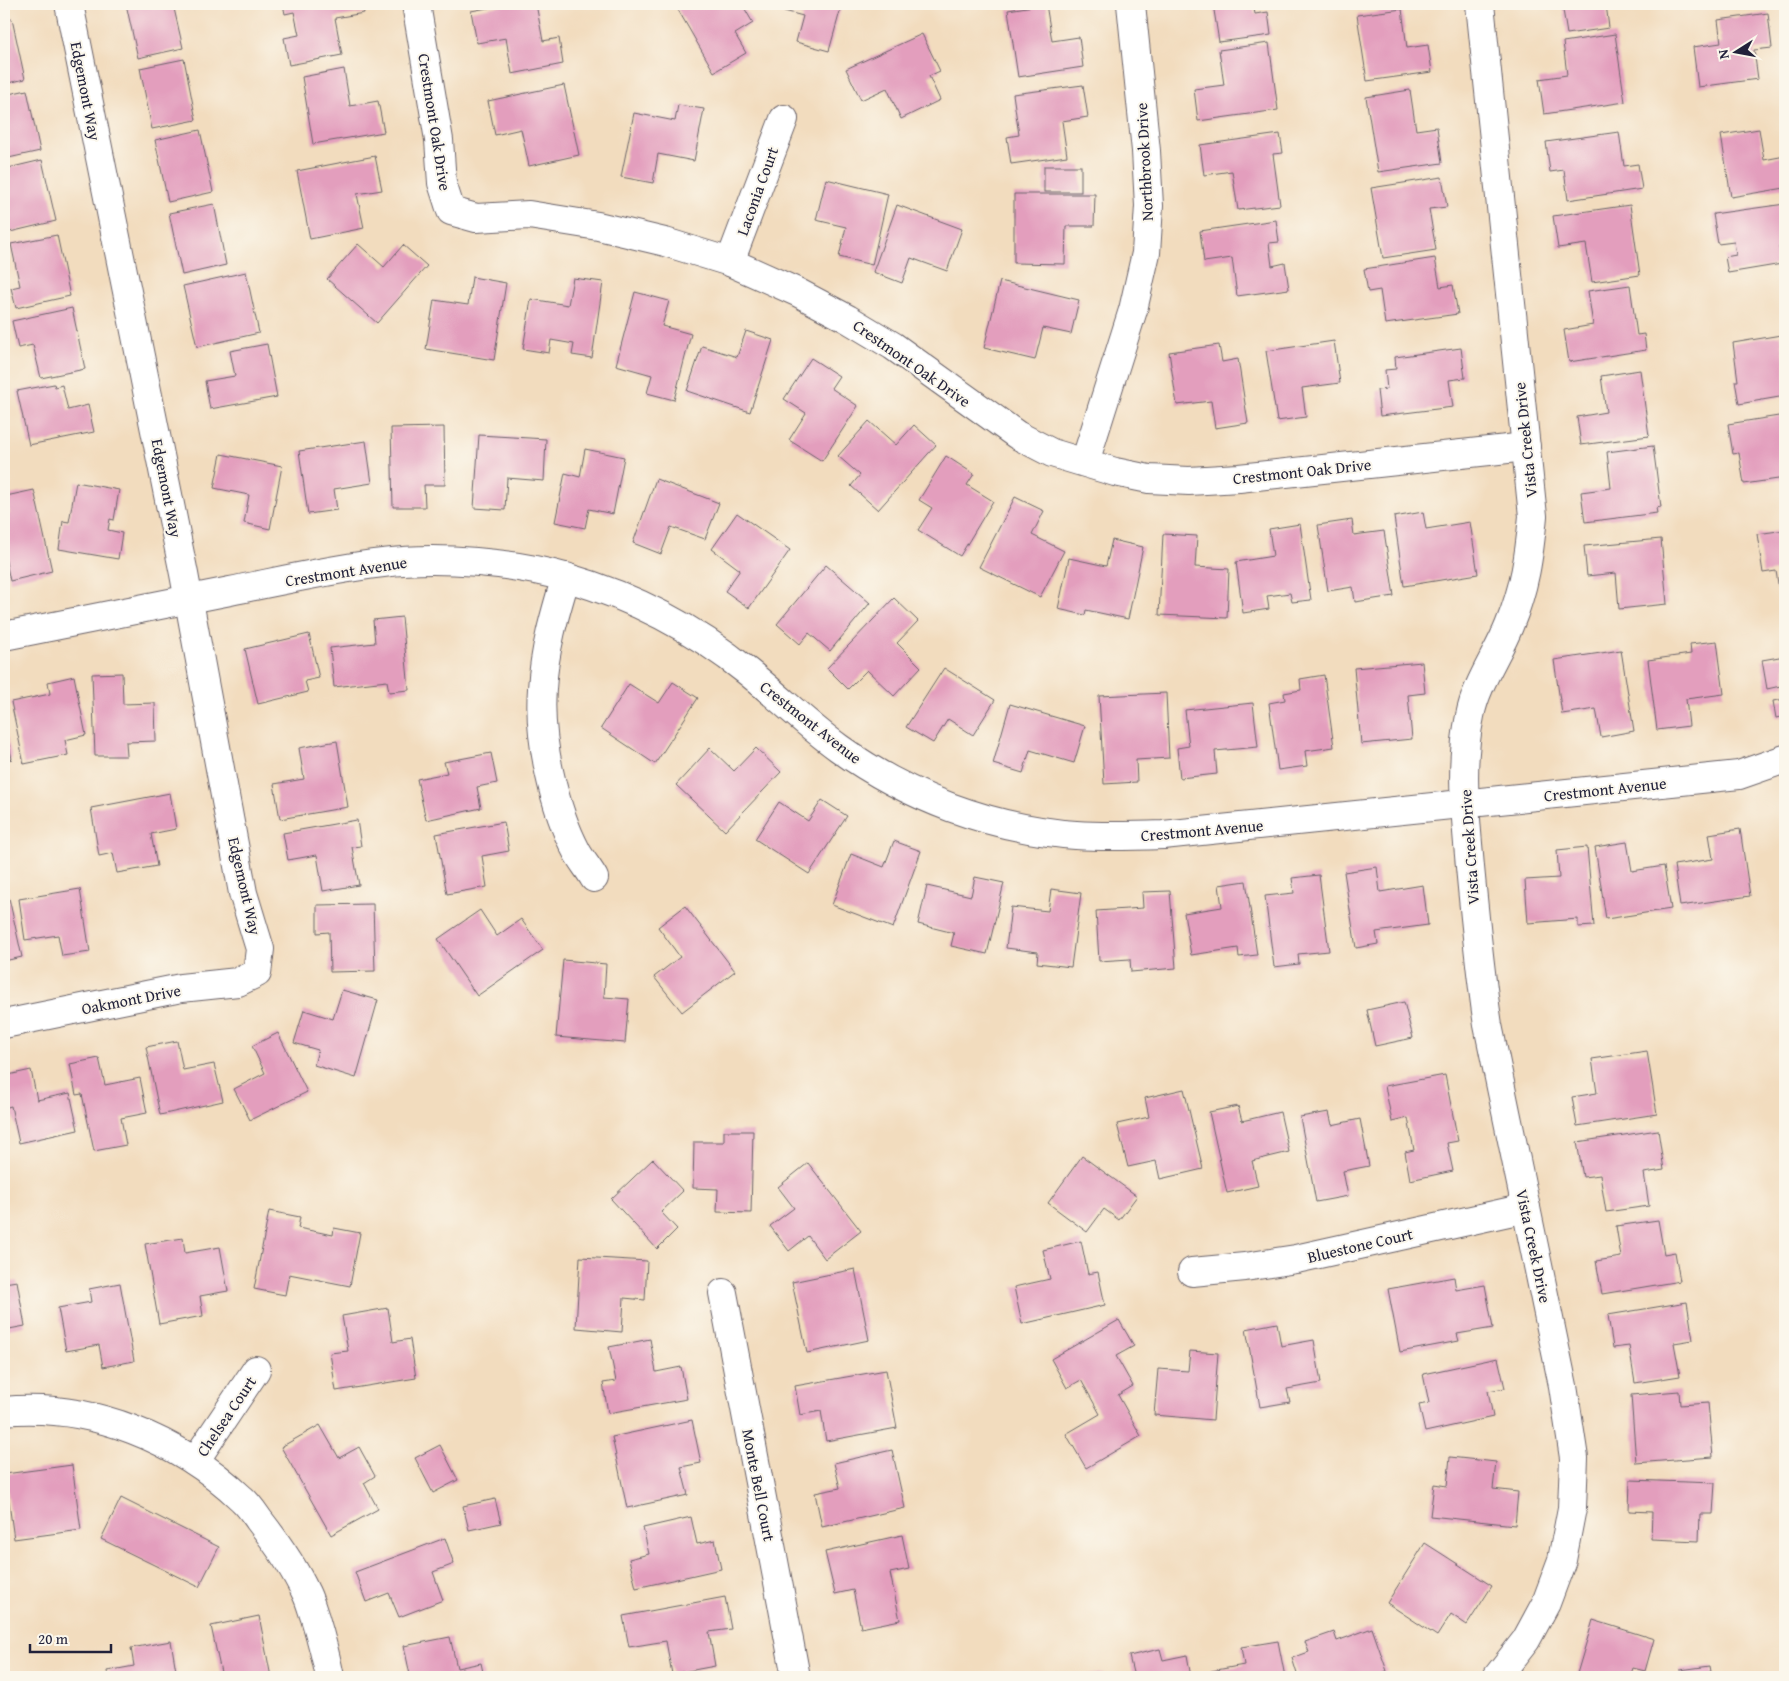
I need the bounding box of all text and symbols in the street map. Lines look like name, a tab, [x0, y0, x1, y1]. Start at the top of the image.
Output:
north arrow	[1712, 28, 1762, 78]
street label: Edgemont Way	[65, 40, 107, 142]
text: N	[1712, 47, 1734, 61]
street label: Crestmont Oak Drive	[412, 52, 458, 192]
street label: Northbrook Drive	[1129, 102, 1159, 222]
street label: Laconia Court	[730, 143, 784, 239]
street label: Crestmont Oak Drive	[848, 313, 976, 413]
street label: Vista Creek Drive	[1507, 381, 1543, 499]
street label: Edgemont Way	[146, 437, 188, 539]
street label: Crestmont Oak Drive	[1232, 452, 1372, 490]
street label: Crestmont Avenue	[283, 550, 409, 592]
street label: Crestmont Avenue	[755, 675, 867, 769]
street label: Crestmont Avenue	[1543, 771, 1667, 807]
street label: Vista Creek Drive	[1453, 788, 1485, 906]
street label: Crestmont Avenue	[1140, 813, 1264, 847]
street label: Edgemont Way	[222, 835, 268, 937]
street label: Oakmont Drive	[79, 978, 183, 1020]
street label: Vista Creek Drive	[1510, 1187, 1558, 1305]
street label: Bluestone Court	[1305, 1221, 1415, 1269]
street label: Chelsea Court	[190, 1371, 262, 1461]
street label: Monte Bell Court	[736, 1427, 782, 1543]
scale bar	[30, 1621, 111, 1653]
text: 20 m	[38, 1628, 69, 1649]

